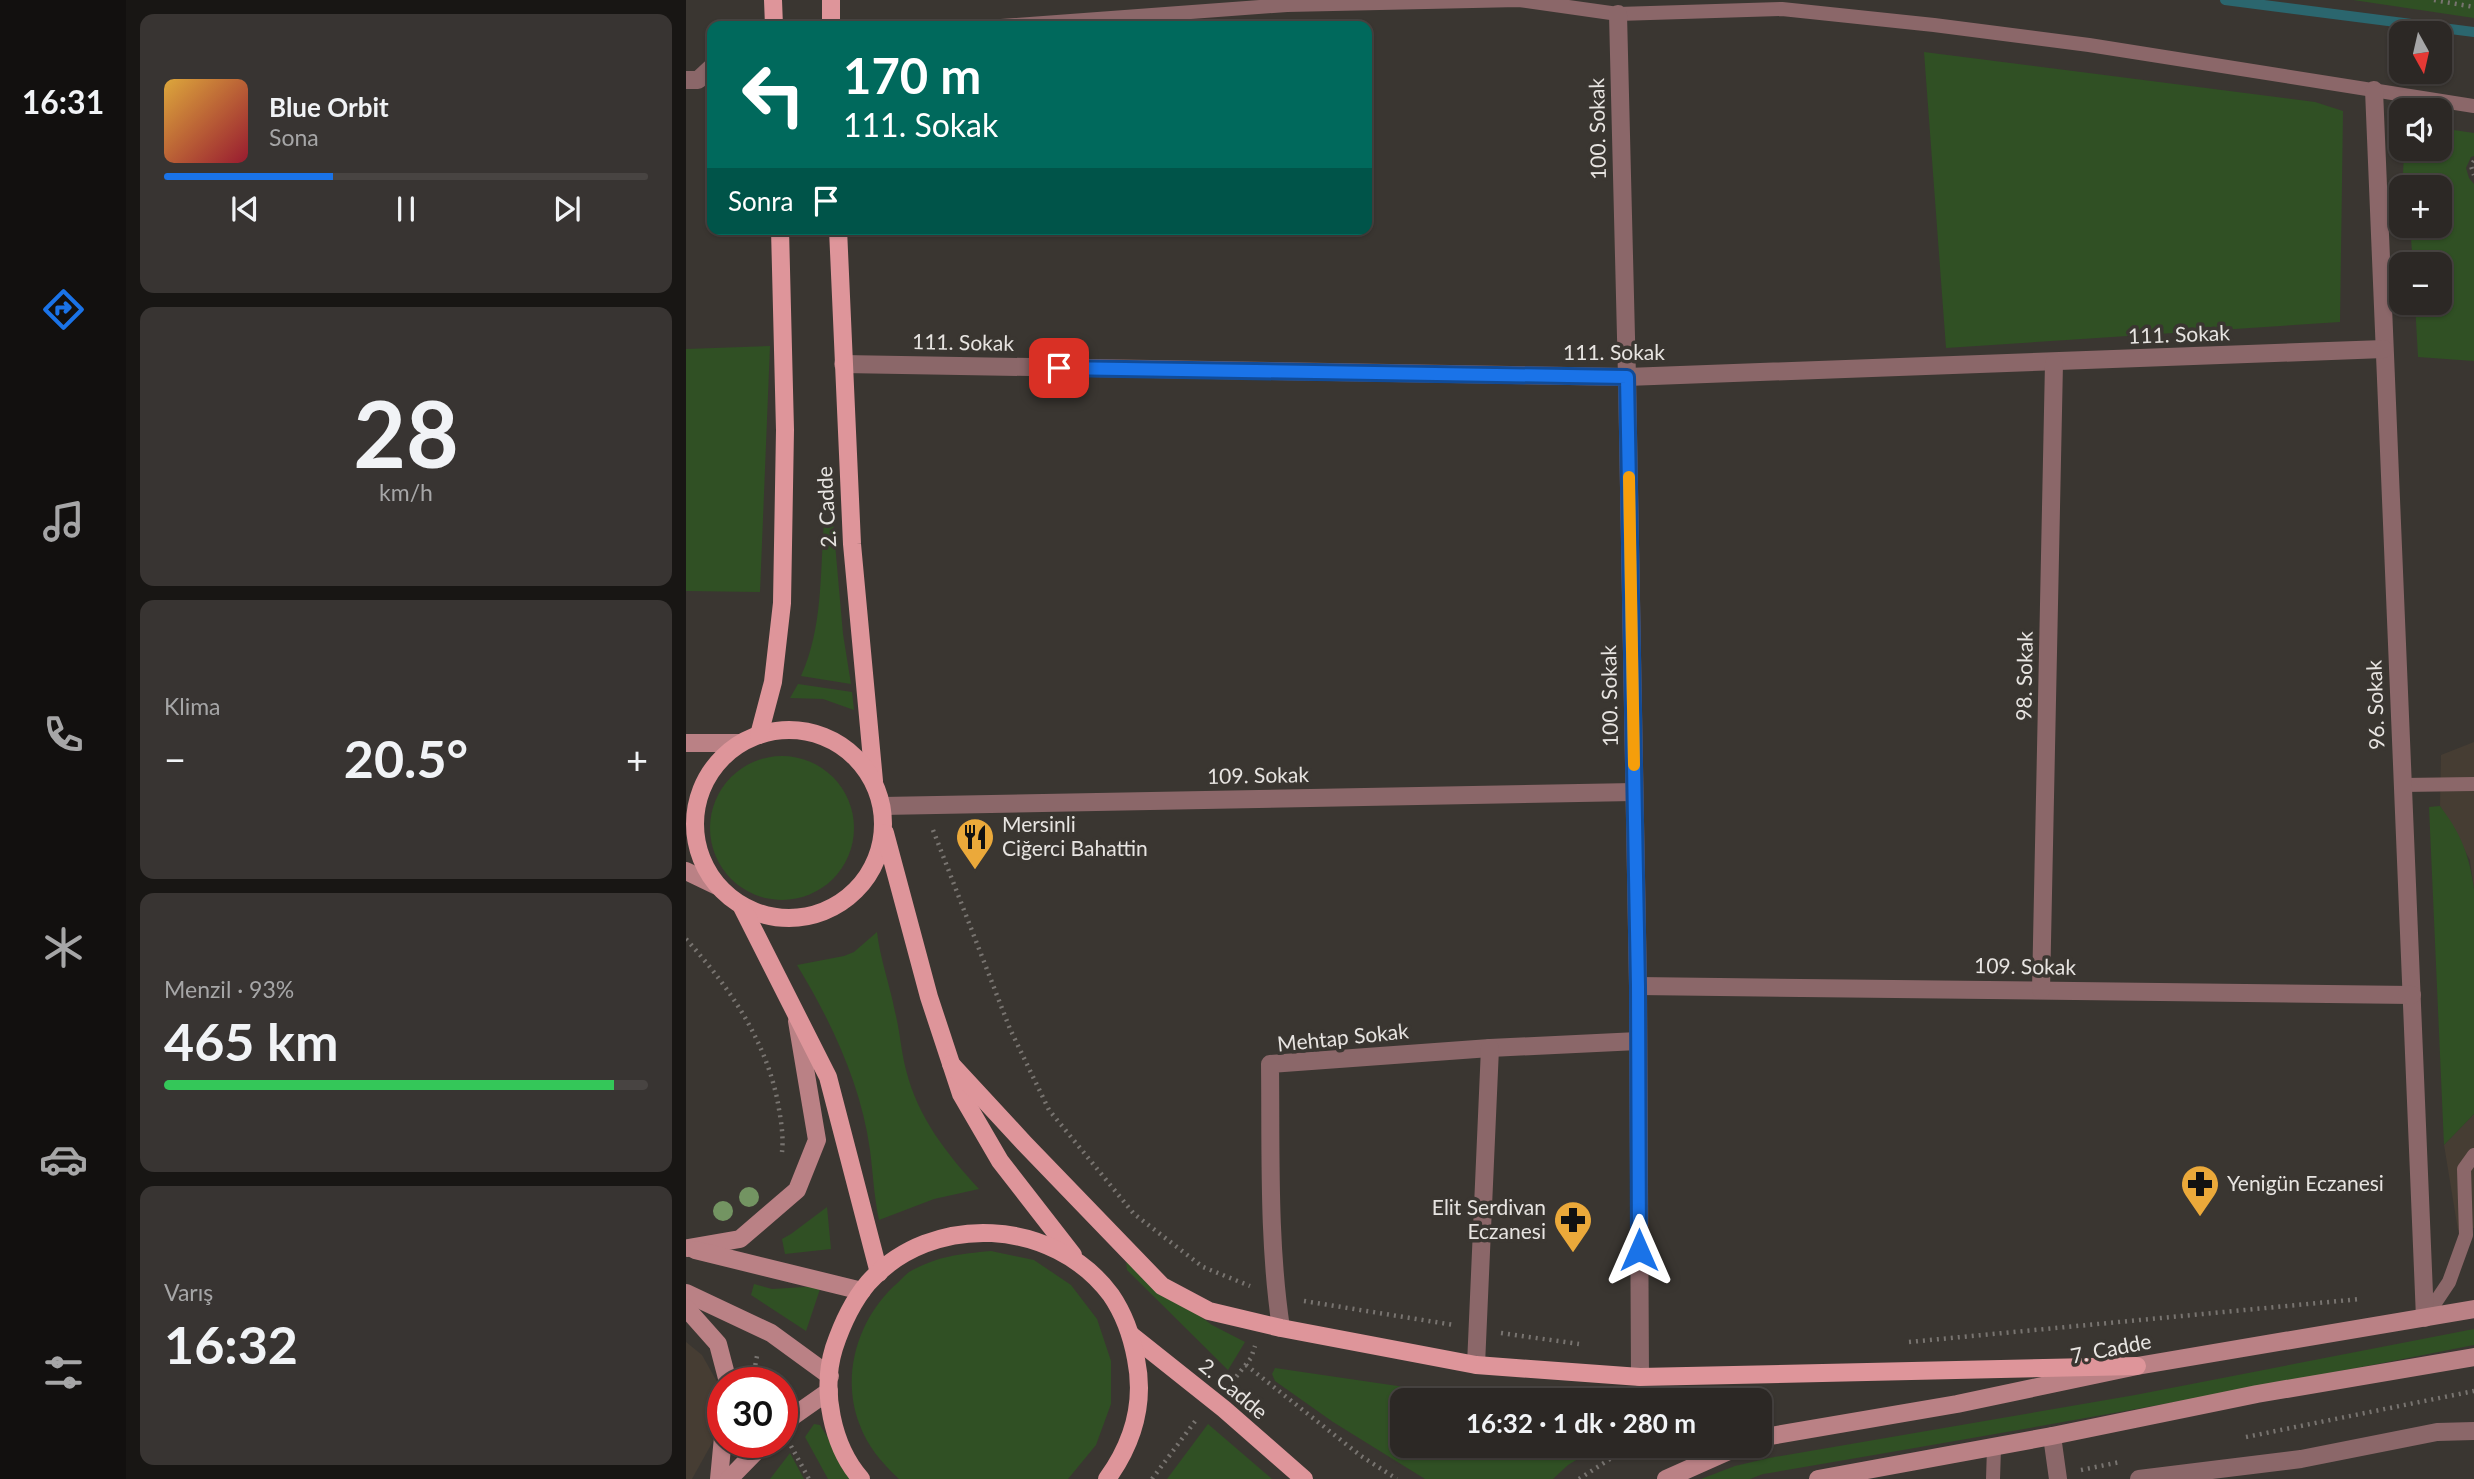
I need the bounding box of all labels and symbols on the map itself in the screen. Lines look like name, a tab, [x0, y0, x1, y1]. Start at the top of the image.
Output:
north arrow	[2389, 21, 2452, 84]
street label: 100. Sokak	[1583, 78, 1610, 180]
street label: 111. Sokak	[2128, 319, 2231, 348]
street label: 111. Sokak	[912, 328, 1015, 355]
pin	[1029, 338, 1089, 398]
street label: 111. Sokak	[1563, 339, 1665, 364]
street label: 2. Cadde	[811, 466, 840, 548]
street label: 98. Sokak	[2010, 631, 2037, 721]
street label: 100. Sokak	[1595, 645, 1622, 747]
street label: 96. Sokak	[2360, 659, 2389, 750]
street label: 109. Sokak	[1207, 761, 1309, 788]
place label: Mersinli Ciğerci Bahattin	[1002, 811, 1148, 860]
restaurant icon: Mersinli Ciğerci Bahattin	[954, 816, 996, 871]
street label: 109. Sokak	[1974, 952, 2077, 979]
street label: Mehtap Sokak	[1276, 1017, 1410, 1056]
pharmacy icon: Yenigün Eczanesi	[2179, 1163, 2221, 1218]
place label: Yenigün Eczanesi	[2227, 1170, 2384, 1195]
place label: Elit Serdivan Eczanesi	[1432, 1194, 1546, 1243]
pharmacy icon: Elit Serdivan Eczanesi	[1552, 1199, 1594, 1254]
position arrow	[1602, 1213, 1676, 1287]
street label: 7. Cadde	[2068, 1327, 2153, 1368]
street label: 2. Cadde	[1195, 1352, 1273, 1424]
speed limit sign: 30	[707, 1367, 798, 1458]

